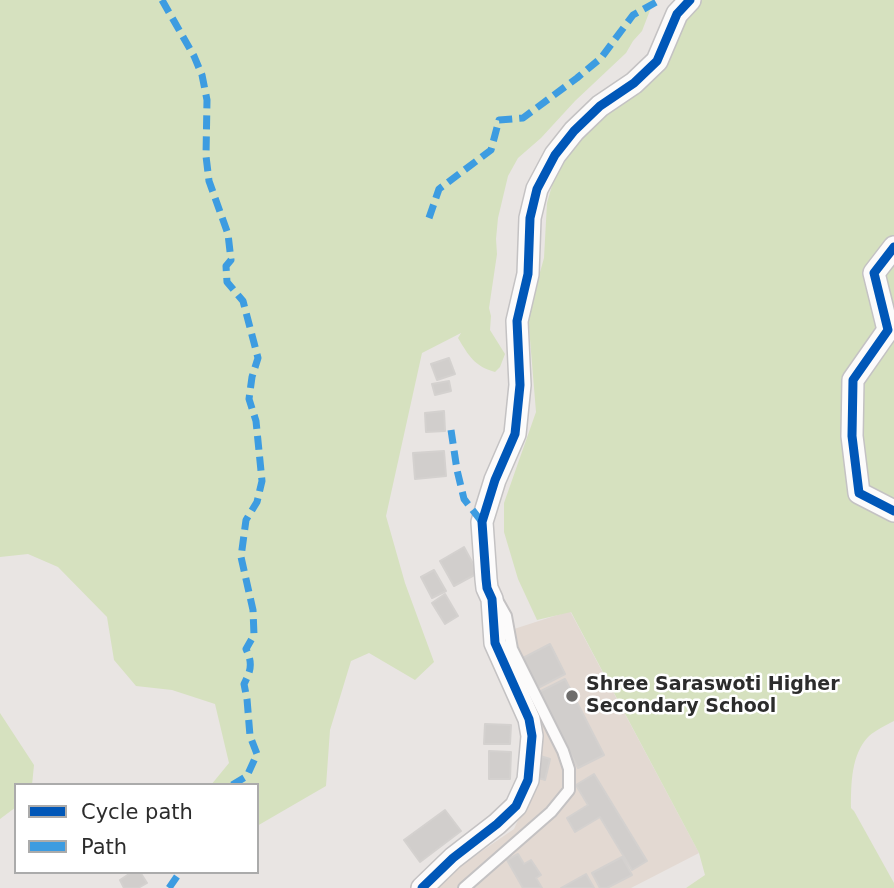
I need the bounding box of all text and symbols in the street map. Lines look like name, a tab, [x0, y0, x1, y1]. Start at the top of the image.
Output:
place label: Shree Saraswoti Higher Secondary School	[586, 674, 840, 718]
marker: Shree Saraswoti Higher Secondary School	[564, 688, 580, 704]
legend	[14, 783, 259, 874]
text: Cycle path	[81, 800, 193, 824]
text: Path	[81, 835, 127, 859]

